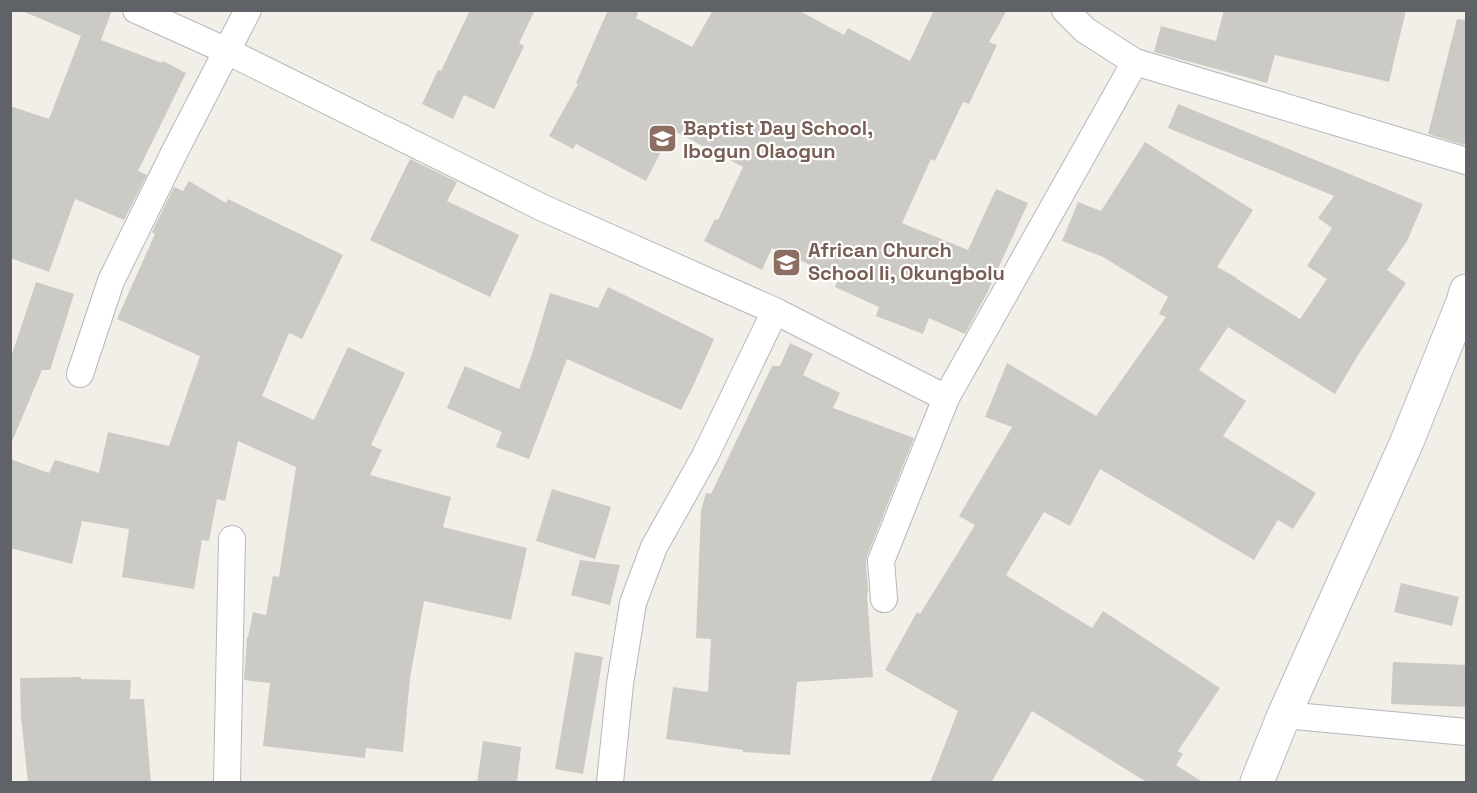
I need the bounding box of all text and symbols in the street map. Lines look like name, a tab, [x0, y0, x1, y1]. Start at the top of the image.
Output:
place label: Baptist Day School, Ibogun Olaogun	[683, 115, 873, 164]
school or university icon: Baptist Day School, Ibogun Olaogun	[646, 123, 678, 155]
place label: African Church School Ii, Okungbolu	[808, 237, 1005, 286]
school or university icon: African Church School Ii, Okungbolu	[771, 246, 803, 278]

